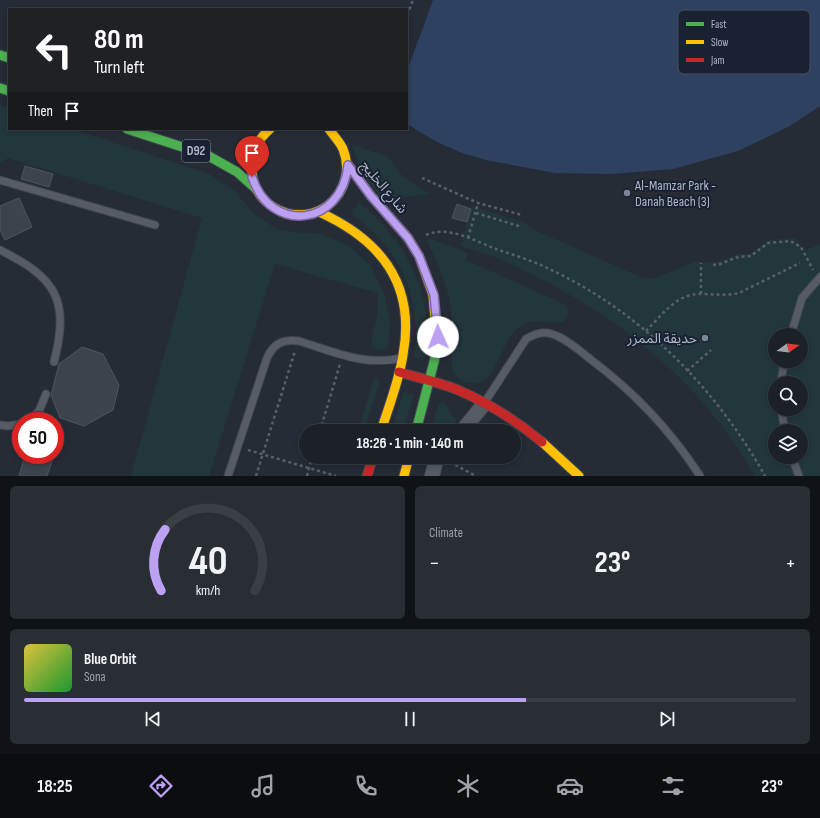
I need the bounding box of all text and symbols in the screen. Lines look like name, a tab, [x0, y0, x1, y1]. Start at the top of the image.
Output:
legend	[678, 10, 810, 74]
text: Fast	[711, 18, 727, 31]
text: 80 m	[94, 23, 143, 56]
icon: left	[28, 24, 80, 76]
text: Slow	[711, 36, 728, 49]
text: Jam	[710, 54, 725, 67]
text: Turn left	[94, 57, 145, 78]
icon: arrive	[61, 100, 83, 122]
text: Then	[28, 102, 53, 121]
pin	[235, 136, 269, 177]
road number: D92	[182, 140, 210, 162]
icon: arrive	[241, 142, 263, 164]
street label: شارع الخليج	[355, 157, 411, 218]
place label: Al-Mamzar Park - Danah Beach (3)	[634, 177, 716, 210]
marker: Al-Mamzar Park - Danah Beach (3)	[622, 188, 632, 198]
position arrow	[417, 316, 459, 358]
north arrow	[768, 328, 808, 368]
map controls	[768, 328, 808, 464]
place label: حديقة الممزر	[626, 330, 697, 347]
marker: حديقة الممزر	[700, 333, 710, 343]
button: search	[768, 376, 808, 416]
speed limit sign: 50	[12, 412, 64, 464]
button: layers	[768, 424, 808, 464]
text: 18:26 · 1 min · 140 m	[357, 434, 463, 453]
text: Climate	[429, 525, 463, 541]
text: 40	[188, 536, 227, 585]
text: 23°	[594, 545, 631, 581]
text: −	[429, 550, 440, 577]
text: +	[785, 550, 796, 577]
text: km/h	[195, 581, 220, 598]
text: Blue Orbit	[84, 650, 136, 669]
text: Sona	[84, 669, 106, 685]
icon: previous	[142, 708, 164, 730]
icon: pause	[399, 708, 421, 730]
icon: next	[656, 708, 678, 730]
icon: directions	[147, 772, 175, 800]
icon: music	[249, 772, 277, 800]
icon: phone	[352, 772, 380, 800]
icon: climate	[454, 772, 482, 800]
icon: car	[556, 772, 584, 800]
icon: filters	[659, 772, 687, 800]
text: 18:25	[37, 776, 73, 797]
text: 23°	[761, 776, 783, 797]

